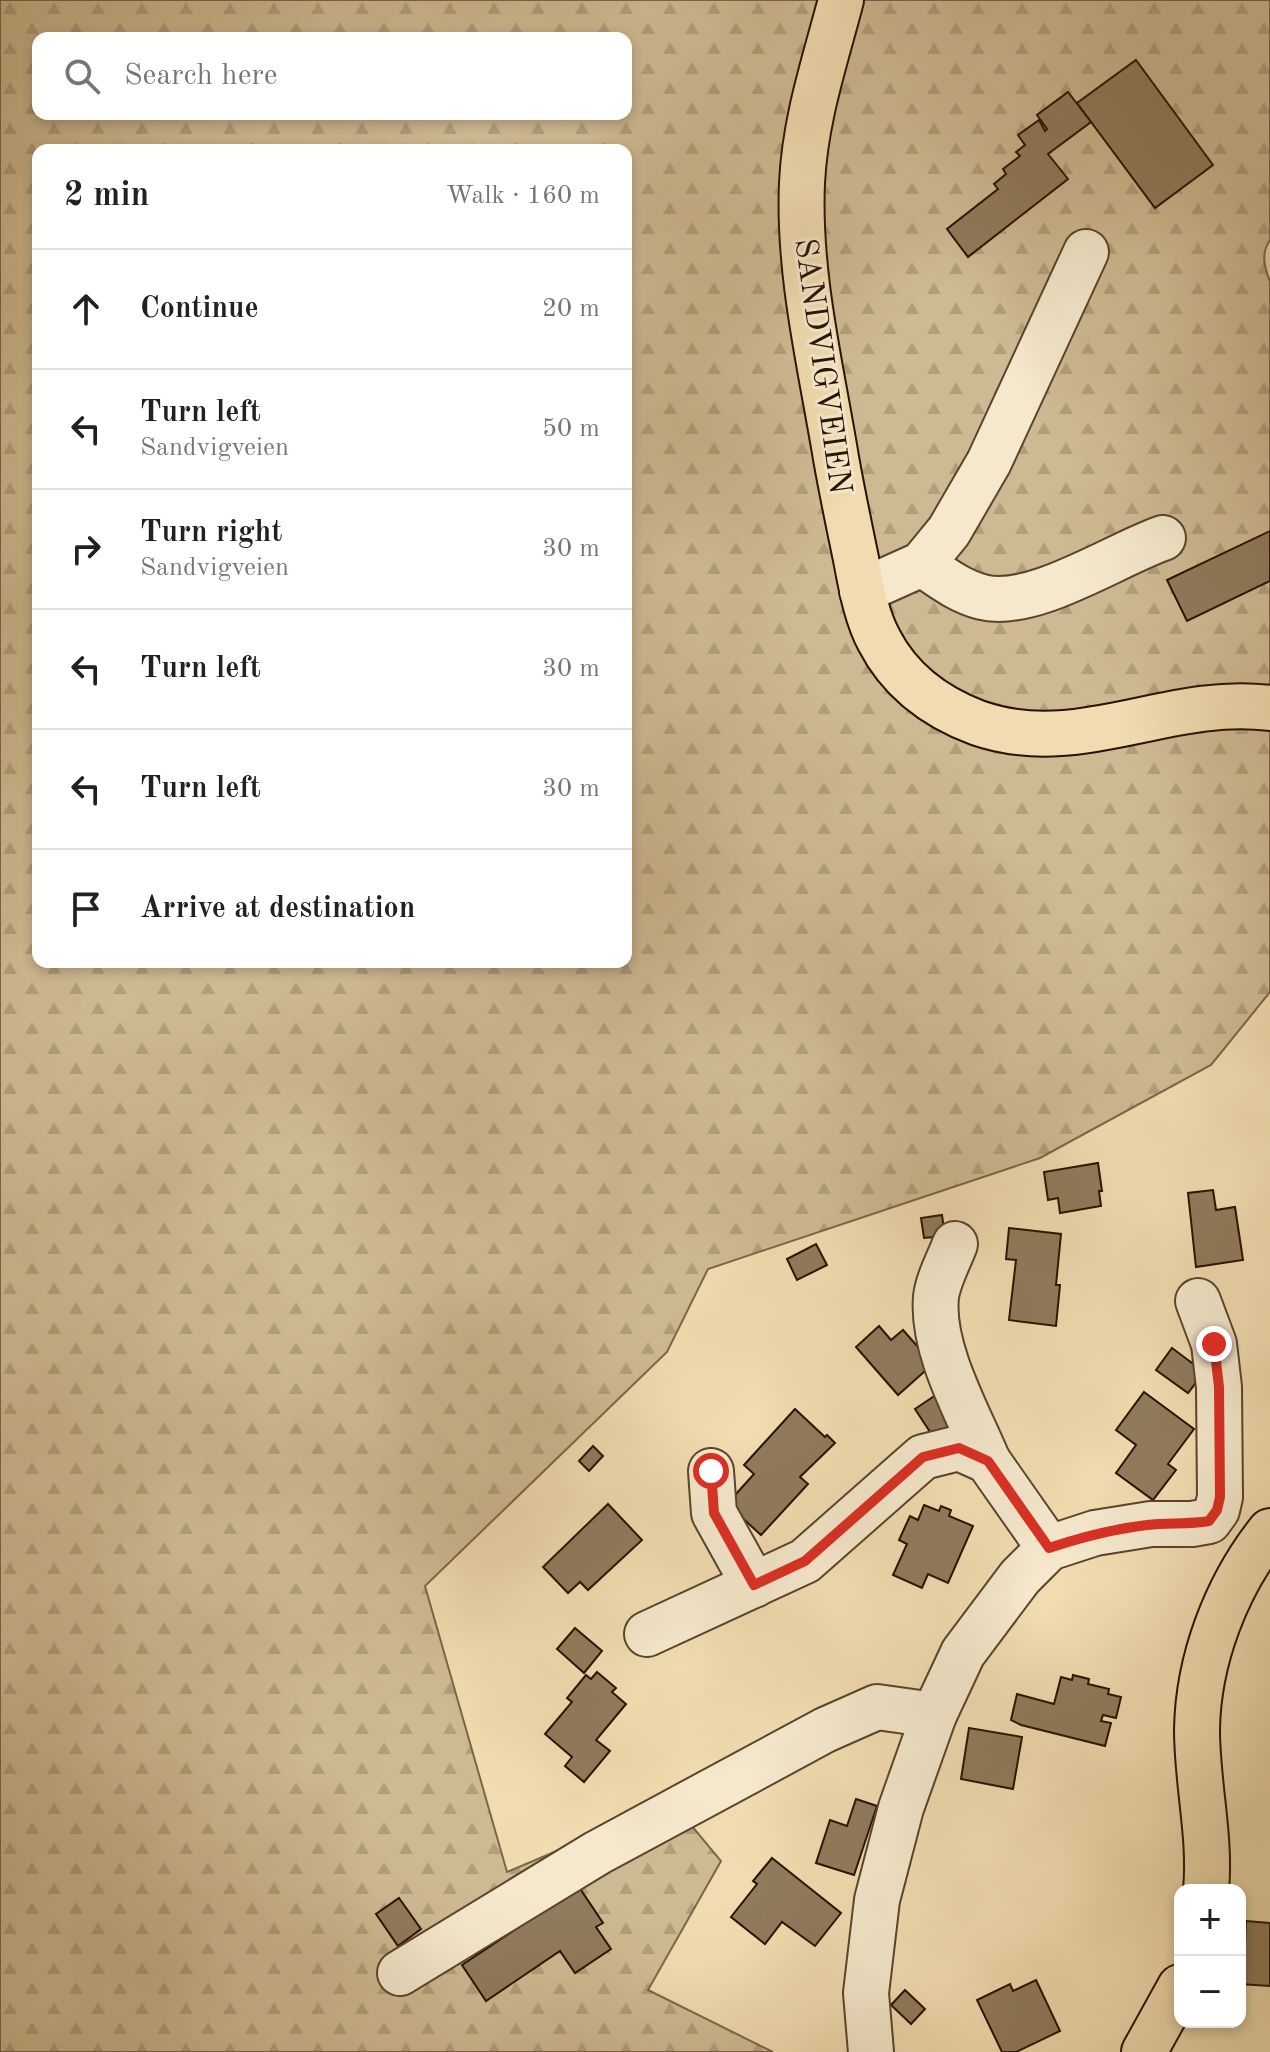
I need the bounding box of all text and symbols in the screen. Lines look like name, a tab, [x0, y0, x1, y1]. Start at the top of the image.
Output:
search box	[32, 32, 632, 120]
icon: search	[60, 54, 104, 98]
text: Search here	[124, 61, 278, 91]
text: 2 min	[64, 179, 149, 213]
text: Walk · 160 m	[446, 183, 600, 209]
street label: SANDVIGVEIEN	[787, 236, 855, 496]
icon: ahead	[64, 287, 108, 331]
text: Continue	[140, 294, 259, 324]
text: 20 m	[542, 296, 600, 322]
text: Turn left	[140, 398, 261, 428]
icon: left	[64, 407, 108, 451]
text: 50 m	[542, 416, 600, 442]
text: Sandvigveien	[140, 435, 289, 461]
text: Turn right	[140, 518, 282, 548]
icon: right	[64, 527, 108, 571]
text: 30 m	[542, 536, 600, 562]
text: Sandvigveien	[140, 555, 289, 581]
icon: left	[64, 647, 108, 691]
text: Turn left	[140, 654, 261, 684]
text: 30 m	[542, 656, 600, 682]
icon: left	[64, 767, 108, 811]
text: Turn left	[140, 774, 261, 804]
text: 30 m	[542, 776, 600, 802]
icon: arrive	[64, 887, 108, 931]
text: Arrive at destination	[140, 894, 415, 924]
route end	[1196, 1326, 1232, 1362]
route start	[693, 1453, 729, 1489]
map controls	[1174, 1884, 1246, 2028]
button: +	[1174, 1884, 1246, 1956]
button: −	[1174, 1956, 1246, 2028]

